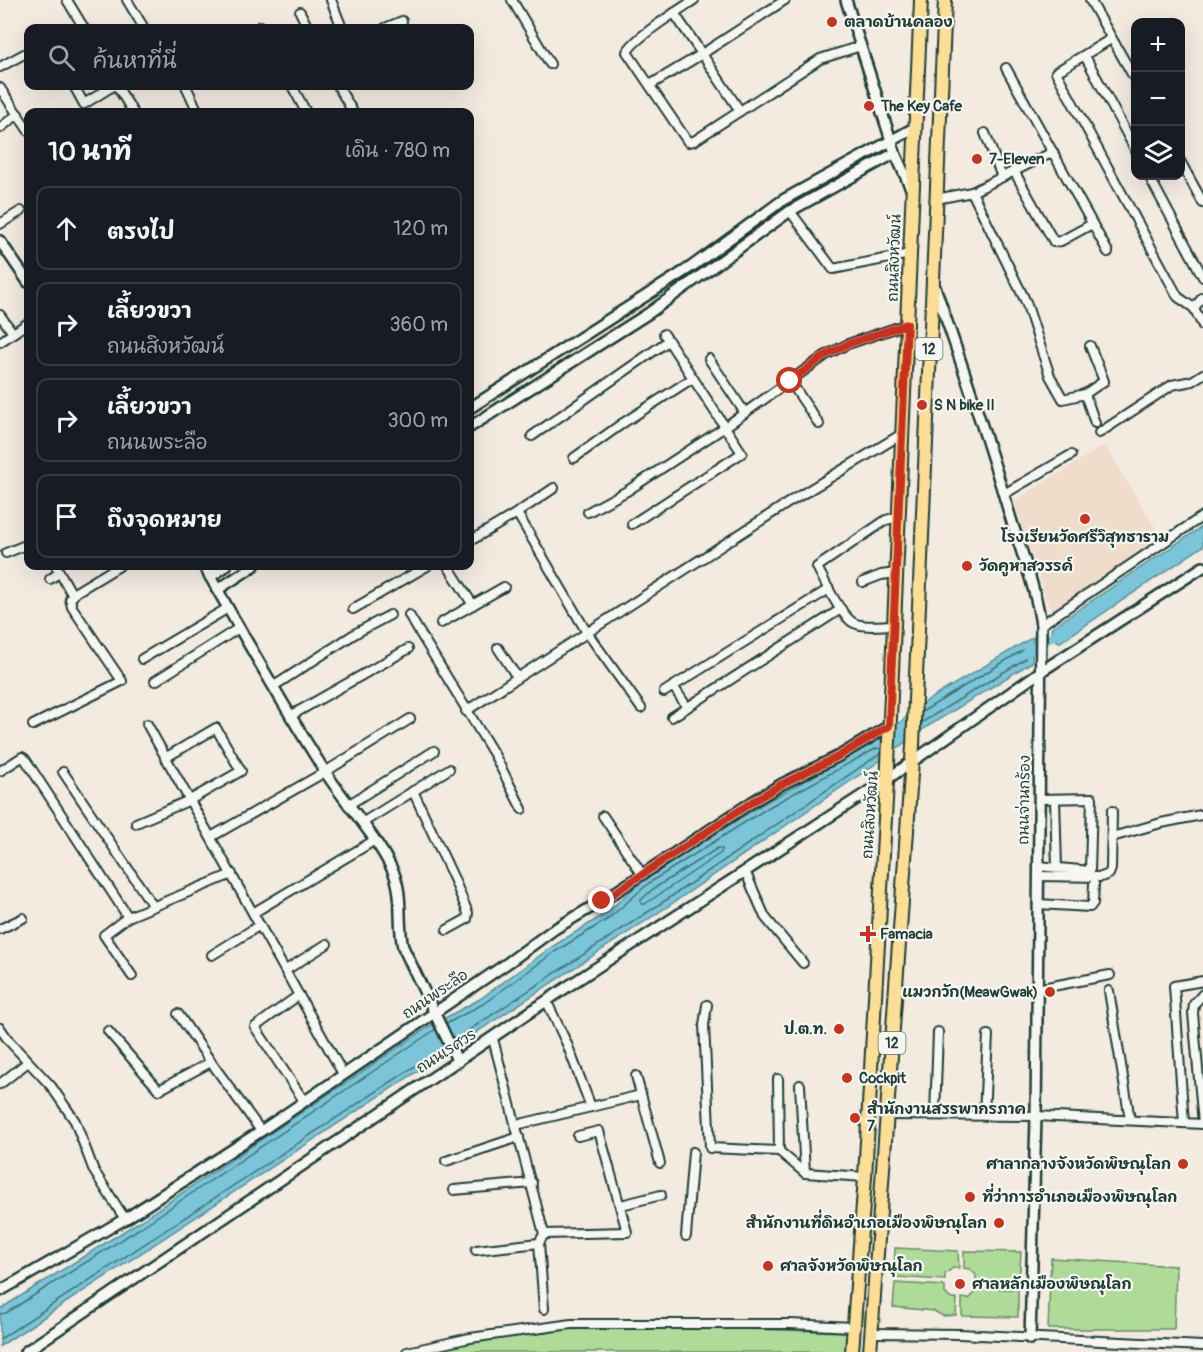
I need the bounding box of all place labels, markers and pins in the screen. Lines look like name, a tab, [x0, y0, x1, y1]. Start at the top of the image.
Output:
place label: ตลาดบ้านคลอง	[844, 12, 953, 32]
marker: ตลาดบ้านคลอง	[825, 15, 839, 29]
place label: The Key Cafe	[880, 97, 963, 116]
marker: The Key Cafe	[862, 99, 876, 113]
place label: 7-Eleven	[989, 150, 1045, 169]
marker: 7-Eleven	[970, 152, 984, 166]
place label: S N bike II	[934, 396, 995, 415]
marker: S N bike II	[915, 398, 929, 412]
marker: โรงเรียนวัดศรีวิสุทธาราม	[1078, 512, 1092, 526]
place label: โรงเรียนวัดศรีวิสุทธาราม	[1000, 527, 1169, 548]
place label: วัดคูหาสวรรค์	[979, 556, 1073, 577]
marker: วัดคูหาสวรรค์	[960, 559, 974, 573]
place label: Famacia	[880, 925, 933, 944]
marker: Famacia	[861, 927, 875, 941]
place label: แมวกวัก(MeawGwak)	[902, 983, 1038, 1002]
marker: แมวกวัก(MeawGwak)	[1043, 985, 1057, 999]
place label: ป.ต.ท.	[784, 1020, 827, 1039]
marker: ป.ต.ท.	[832, 1022, 846, 1036]
place label: Cockpit	[859, 1069, 907, 1088]
marker: Cockpit	[840, 1071, 854, 1085]
place label: สำนักงานสรรพากรภาค 7	[867, 1099, 1026, 1136]
marker: สำนักงานสรรพากรภาค 7	[848, 1111, 862, 1125]
place label: ศาลากลางจังหวัดพิษณุโลก	[986, 1154, 1171, 1175]
marker: ศาลากลางจังหวัดพิษณุโลก	[1176, 1157, 1190, 1171]
place label: ที่ว่าการอำเภอเมืองพิษณุโลก	[982, 1183, 1177, 1208]
marker: ที่ว่าการอำเภอเมืองพิษณุโลก	[963, 1190, 977, 1204]
place label: สำนักงานที่ดินอำเภอเมืองพิษณุโลก	[746, 1209, 987, 1234]
marker: สำนักงานที่ดินอำเภอเมืองพิษณุโลก	[992, 1216, 1006, 1230]
place label: ศาลจังหวัดพิษณุโลก	[780, 1256, 923, 1277]
marker: ศาลจังหวัดพิษณุโลก	[761, 1259, 775, 1273]
place label: ศาลหลักเมืองพิษณุโลก	[972, 1274, 1131, 1295]
marker: ศาลหลักเมืองพิษณุโลก	[953, 1277, 967, 1291]

